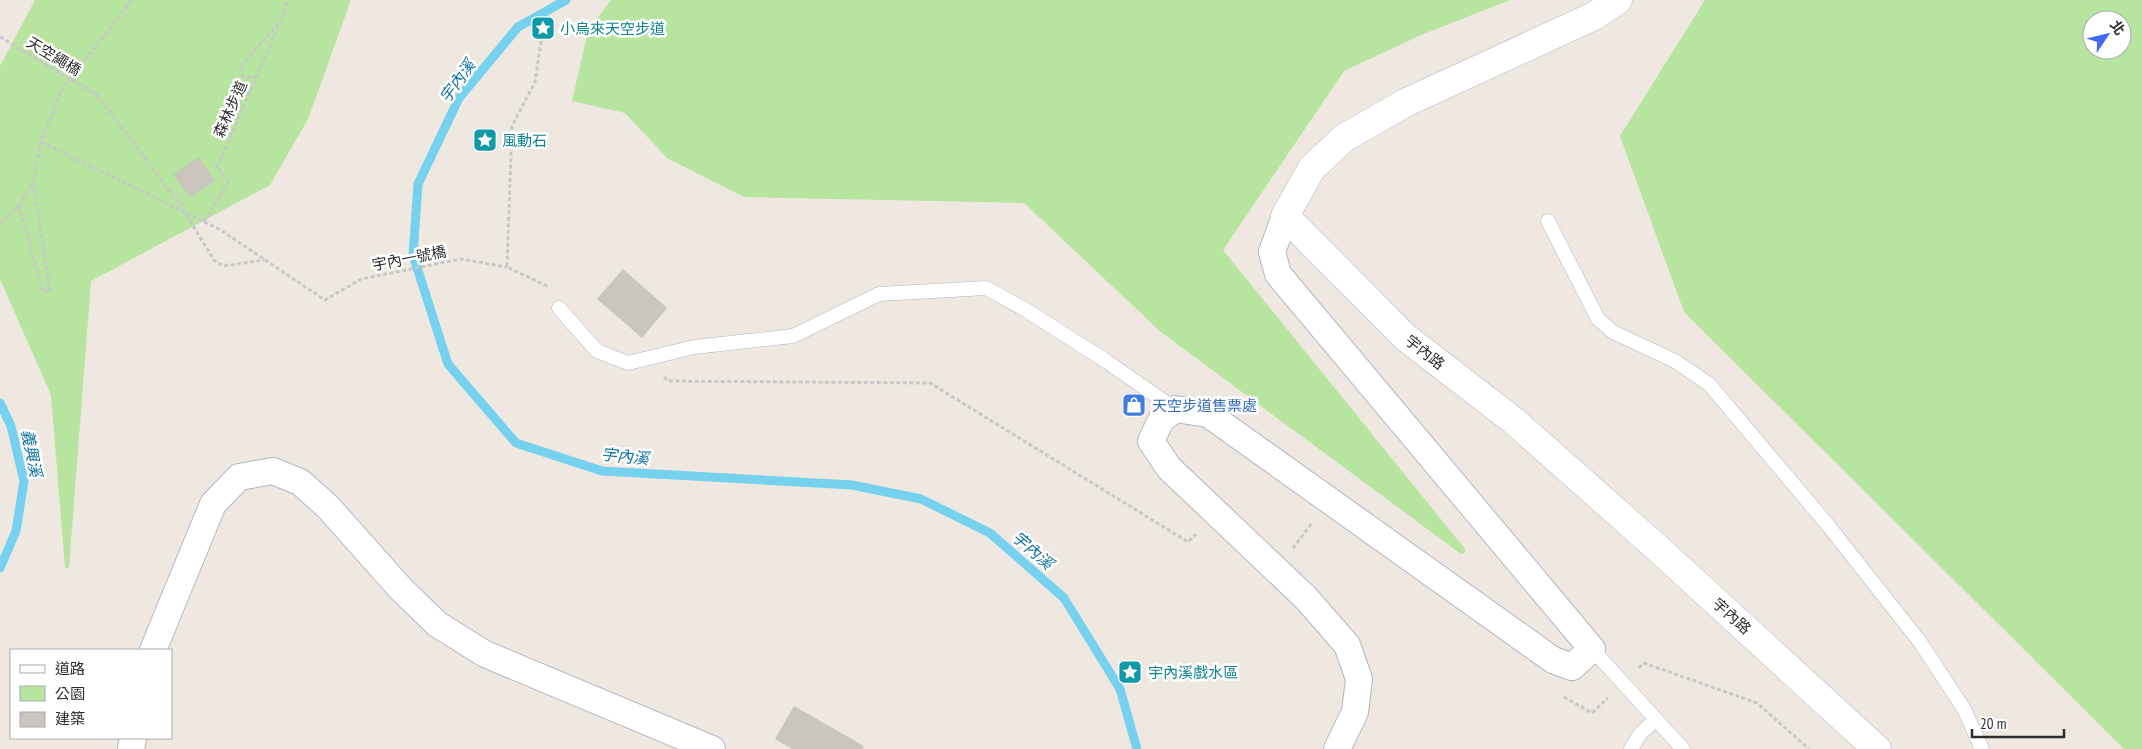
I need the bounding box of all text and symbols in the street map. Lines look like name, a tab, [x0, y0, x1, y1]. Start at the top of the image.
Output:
north arrow	[2082, 10, 2132, 60]
place icon: 小烏來天空步道	[530, 15, 556, 41]
text: 北	[2106, 17, 2129, 38]
place label: 小烏來天空步道	[560, 19, 665, 38]
street label: 天空繩橋	[23, 32, 85, 80]
water label: 宇內溪	[435, 54, 480, 106]
street label: 森林步道	[209, 78, 251, 140]
place icon: 風動石	[472, 127, 498, 153]
place label: 風動石	[502, 131, 547, 150]
street label: 宇內一號橋	[370, 242, 448, 274]
street label: 宇內路	[1401, 331, 1449, 373]
shop icon: 天空步道售票處	[1121, 392, 1147, 418]
place label: 天空步道售票處	[1152, 396, 1257, 415]
water label: 義興溪	[18, 428, 47, 480]
water label: 宇內溪	[600, 444, 652, 469]
water label: 宇內溪	[1008, 527, 1059, 575]
street label: 宇內路	[1709, 594, 1755, 638]
legend	[10, 649, 172, 739]
text: 道路	[55, 659, 85, 678]
place icon: 宇內溪戲水區	[1117, 659, 1143, 685]
place label: 宇內溪戲水區	[1148, 663, 1238, 682]
text: 公園	[55, 684, 85, 703]
scale bar	[1972, 706, 2064, 738]
text: 建築	[55, 709, 85, 728]
text: 20 m	[1980, 714, 2006, 733]

